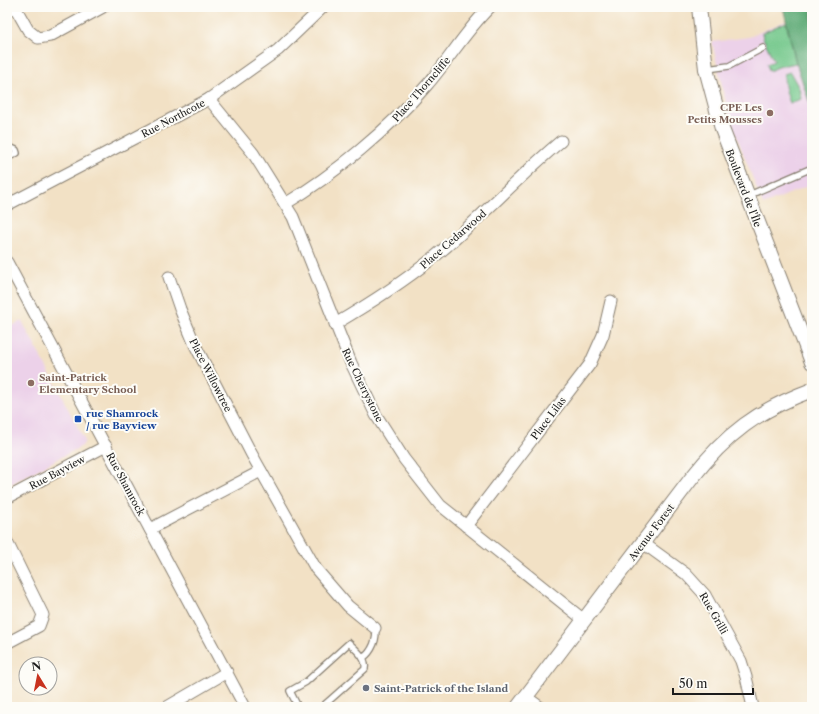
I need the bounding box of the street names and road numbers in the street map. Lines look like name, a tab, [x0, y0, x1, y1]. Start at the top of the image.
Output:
street label: Place Thorncliffe	[390, 54, 453, 125]
street label: Rue Northcote	[139, 96, 208, 141]
street label: Boulevard de l'Île	[723, 147, 765, 229]
street label: Place Cedarwood	[418, 207, 489, 272]
street label: Place Willowtree	[186, 336, 235, 415]
street label: Rue Cherrystone	[339, 346, 386, 425]
street label: Place Lilas	[528, 394, 569, 442]
street label: Rue Shamrock	[103, 450, 148, 519]
street label: Rue Bayview	[27, 452, 88, 493]
street label: Avenue Forest	[625, 501, 677, 564]
street label: Rue Grilli	[696, 590, 731, 636]

